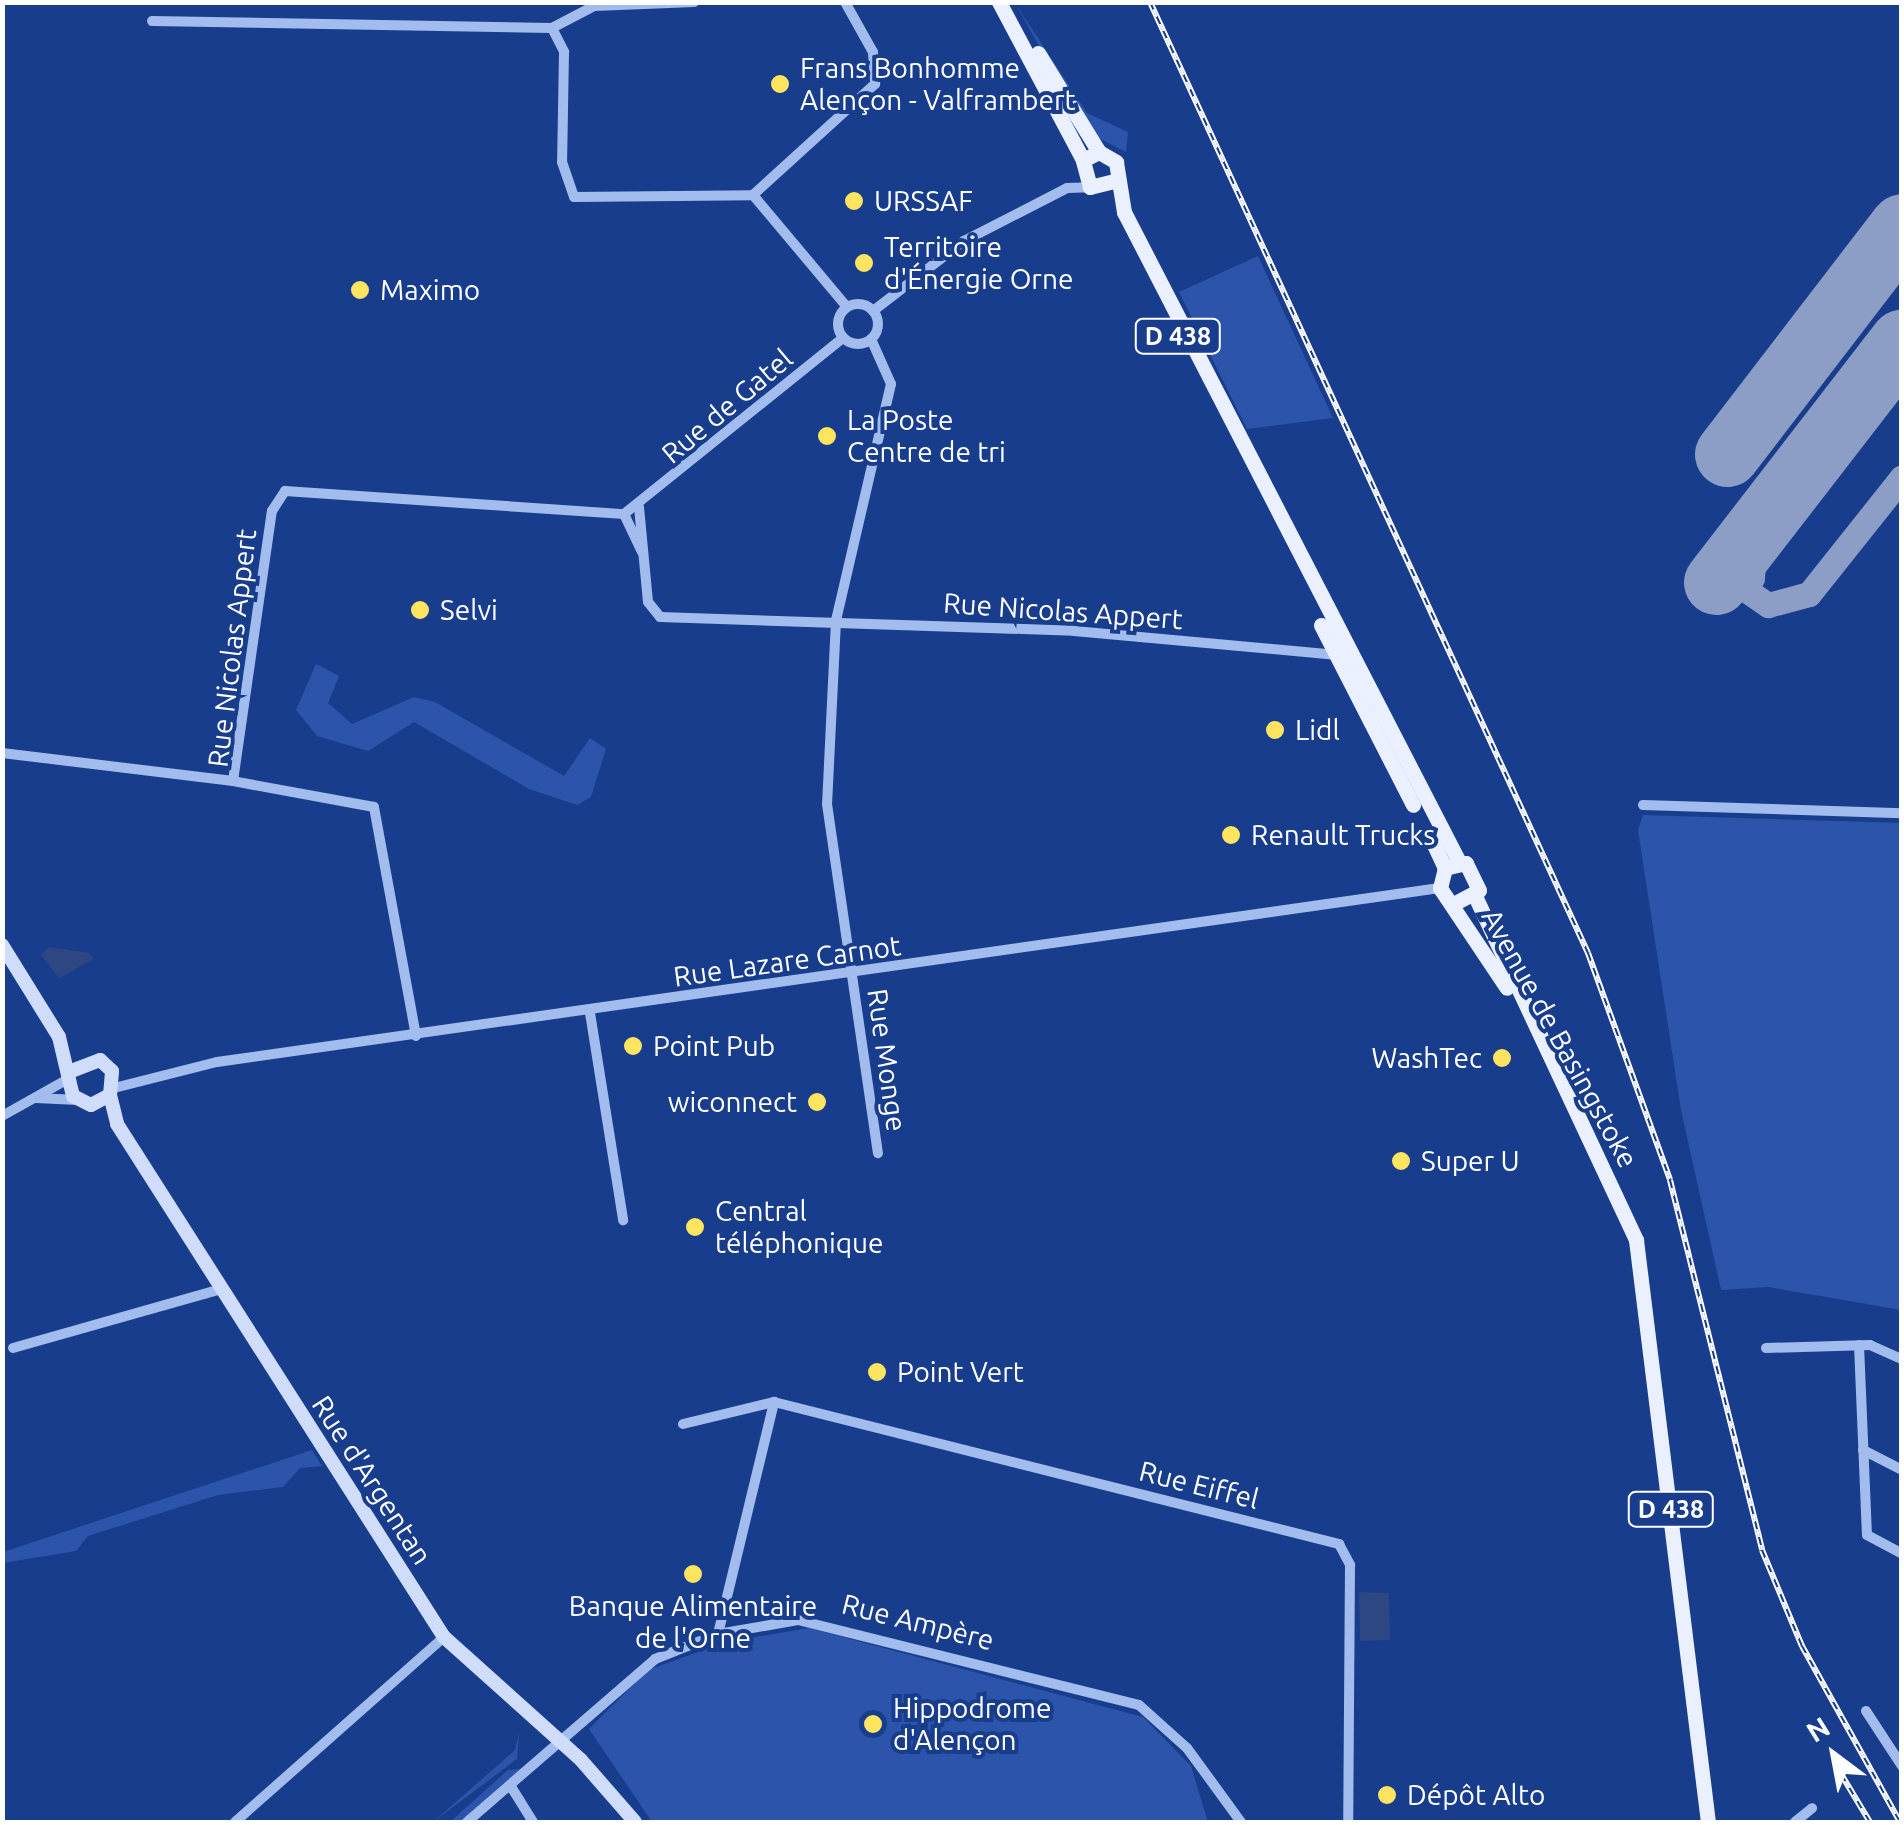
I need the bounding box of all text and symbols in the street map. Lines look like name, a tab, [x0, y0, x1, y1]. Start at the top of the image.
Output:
place label: Frans Bonhomme Alençon - Valframbert	[800, 51, 1075, 117]
marker: Frans Bonhomme Alençon - Valframbert	[769, 73, 791, 95]
place label: URSSAF	[874, 184, 973, 218]
marker: URSSAF	[843, 190, 865, 212]
place label: Territoire d'Énergie Orne	[884, 230, 1073, 296]
marker: Territoire d'Énergie Orne	[853, 252, 875, 274]
place label: Maximo	[380, 273, 480, 307]
marker: Maximo	[349, 279, 371, 301]
road number: D 438	[1133, 316, 1223, 356]
street label: Rue de Gatel	[655, 342, 799, 470]
place label: La Poste Centre de tri	[847, 403, 1006, 469]
marker: La Poste Centre de tri	[816, 425, 838, 447]
street label: Rue Nicolas Appert	[201, 527, 263, 769]
street label: Rue Nicolas Appert	[942, 586, 1184, 636]
place label: Selvi	[440, 593, 498, 627]
marker: Selvi	[409, 599, 431, 621]
place label: Lidl	[1295, 713, 1340, 747]
marker: Lidl	[1264, 719, 1286, 741]
place label: Renault Trucks	[1251, 818, 1435, 852]
marker: Renault Trucks	[1220, 824, 1242, 846]
street label: Avenue de Basingstoke	[1475, 903, 1645, 1173]
street label: Rue Lazare Carnot	[671, 928, 903, 994]
street label: Rue Monge	[860, 987, 914, 1133]
place label: Point Pub	[653, 1029, 775, 1063]
marker: Point Pub	[622, 1035, 644, 1057]
place label: WashTec	[1371, 1041, 1482, 1075]
marker: WashTec	[1491, 1047, 1513, 1069]
place label: wiconnect	[668, 1085, 797, 1119]
marker: wiconnect	[806, 1091, 828, 1113]
place label: Super U	[1421, 1144, 1520, 1178]
marker: Super U	[1390, 1150, 1412, 1172]
place label: Central téléphonique	[715, 1194, 884, 1260]
marker: Central téléphonique	[684, 1216, 706, 1238]
place label: Point Vert	[897, 1355, 1024, 1389]
marker: Point Vert	[866, 1361, 888, 1383]
street label: Rue d'Argentan	[305, 1389, 439, 1571]
street label: Rue Eiffel	[1136, 1454, 1262, 1516]
road number: D 438	[1626, 1489, 1716, 1529]
marker: Banque Alimentaire de l'Orne	[682, 1563, 704, 1585]
street label: Rue Ampère	[838, 1587, 998, 1657]
place label: Banque Alimentaire de l'Orne	[569, 1589, 817, 1655]
place label: Hippodrome d'Alençon	[893, 1691, 1051, 1757]
north arrow	[1784, 1705, 1884, 1805]
text: N	[1801, 1710, 1835, 1748]
marker: Hippodrome d'Alençon	[862, 1713, 884, 1735]
place label: Dépôt Alto	[1407, 1778, 1545, 1812]
marker: Dépôt Alto	[1376, 1784, 1398, 1806]

